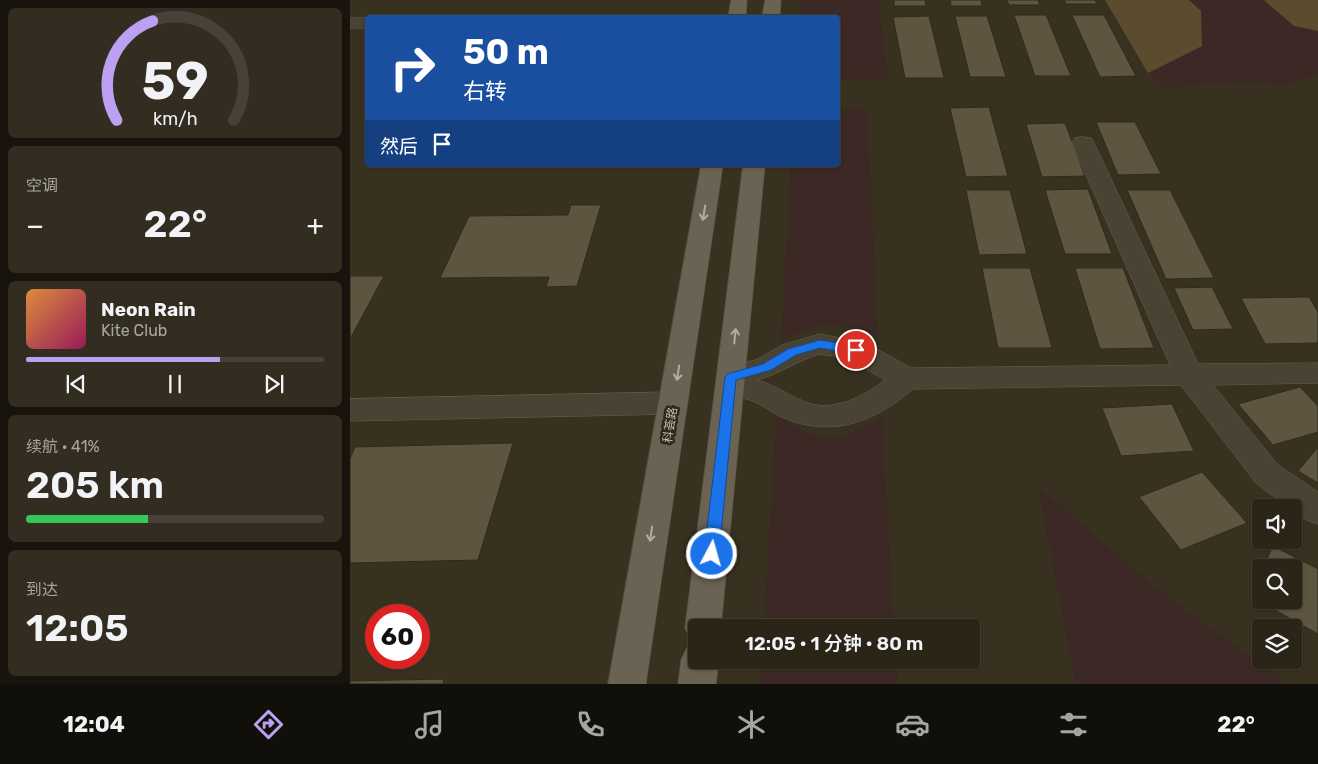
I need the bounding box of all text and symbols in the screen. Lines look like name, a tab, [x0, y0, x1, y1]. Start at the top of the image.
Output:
text: 50 m	[463, 31, 549, 73]
icon: right	[380, 35, 445, 100]
text: 59	[142, 50, 208, 112]
text: 右转	[463, 78, 507, 105]
text: km/h	[153, 108, 197, 129]
icon: arrive	[428, 130, 456, 158]
text: 然后	[380, 135, 418, 158]
text: 空调	[26, 176, 58, 195]
text: 22°	[144, 201, 207, 247]
one-way arrow	[699, 205, 709, 221]
text: −	[26, 209, 44, 242]
text: +	[307, 209, 324, 242]
text: Neon Rain	[101, 298, 196, 321]
text: Kite Club	[101, 321, 167, 340]
one-way arrow	[731, 328, 740, 344]
pin	[835, 329, 877, 371]
icon: arrive	[842, 336, 870, 364]
one-way arrow	[673, 365, 683, 381]
icon: previous	[62, 370, 90, 398]
icon: pause	[161, 370, 189, 398]
icon: next	[260, 370, 288, 398]
street label: 科荟路	[660, 406, 680, 444]
text: 续航 · 41%	[26, 437, 100, 456]
text: 205 km	[26, 462, 164, 508]
map controls	[1252, 499, 1302, 669]
button: sound	[1252, 499, 1302, 549]
one-way arrow	[646, 525, 656, 541]
position arrow	[685, 527, 737, 579]
button: search	[1252, 559, 1302, 609]
text: 到达	[26, 580, 58, 599]
speed limit sign: 60	[365, 604, 430, 669]
text: 12:05	[26, 605, 128, 651]
button: layers	[1252, 619, 1302, 669]
text: 12:05 · 1 分钟 · 80 m	[745, 632, 923, 655]
icon: directions	[251, 707, 286, 742]
icon: music	[412, 707, 447, 742]
icon: phone	[573, 707, 608, 742]
icon: climate	[734, 707, 769, 742]
icon: car	[895, 707, 930, 742]
icon: filters	[1056, 707, 1091, 742]
text: 12:04	[63, 711, 125, 738]
text: 22°	[1217, 711, 1255, 738]

